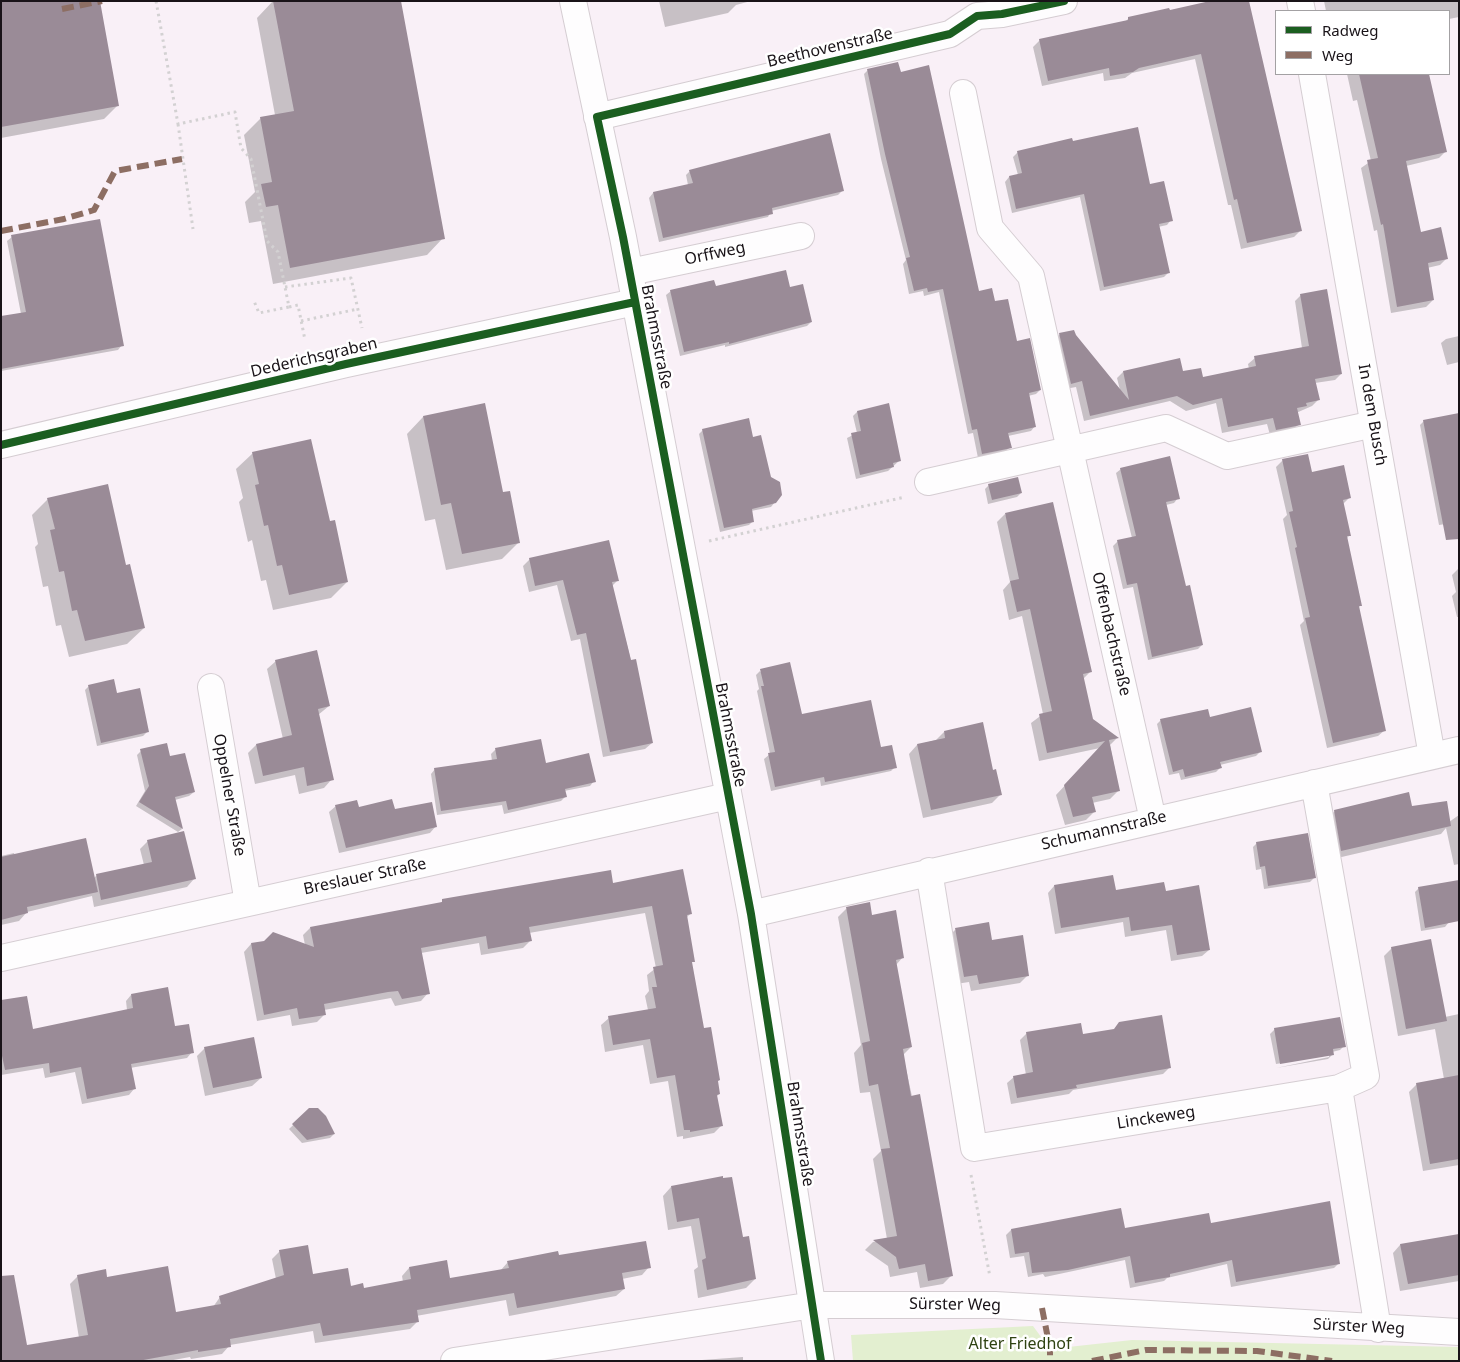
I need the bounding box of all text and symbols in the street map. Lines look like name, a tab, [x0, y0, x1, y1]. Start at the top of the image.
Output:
legend	[1275, 10, 1450, 75]
text: Radweg	[1322, 20, 1378, 40]
street label: Beethovenstraße	[765, 24, 895, 72]
text: Weg	[1322, 45, 1353, 65]
street label: Orffweg	[683, 238, 747, 270]
street label: Brahmsstraße	[636, 283, 676, 391]
street label: Dederichsgraben	[249, 334, 379, 382]
street label: In dem Busch	[1354, 363, 1390, 467]
street label: Offenbachstraße	[1087, 570, 1135, 698]
street label: Brahmsstraße	[710, 681, 750, 789]
street label: Oppelner Straße	[209, 732, 249, 858]
street label: Schumannstraße	[1040, 807, 1168, 855]
street label: Breslauer Straße	[302, 855, 428, 899]
street label: Brahmsstraße	[782, 1080, 818, 1188]
street label: Linckeweg	[1116, 1102, 1196, 1134]
street label: Sürster Weg	[909, 1295, 1001, 1315]
street label: Sürster Weg	[1313, 1315, 1405, 1339]
park label: Alter Friedhof	[969, 1334, 1071, 1354]

